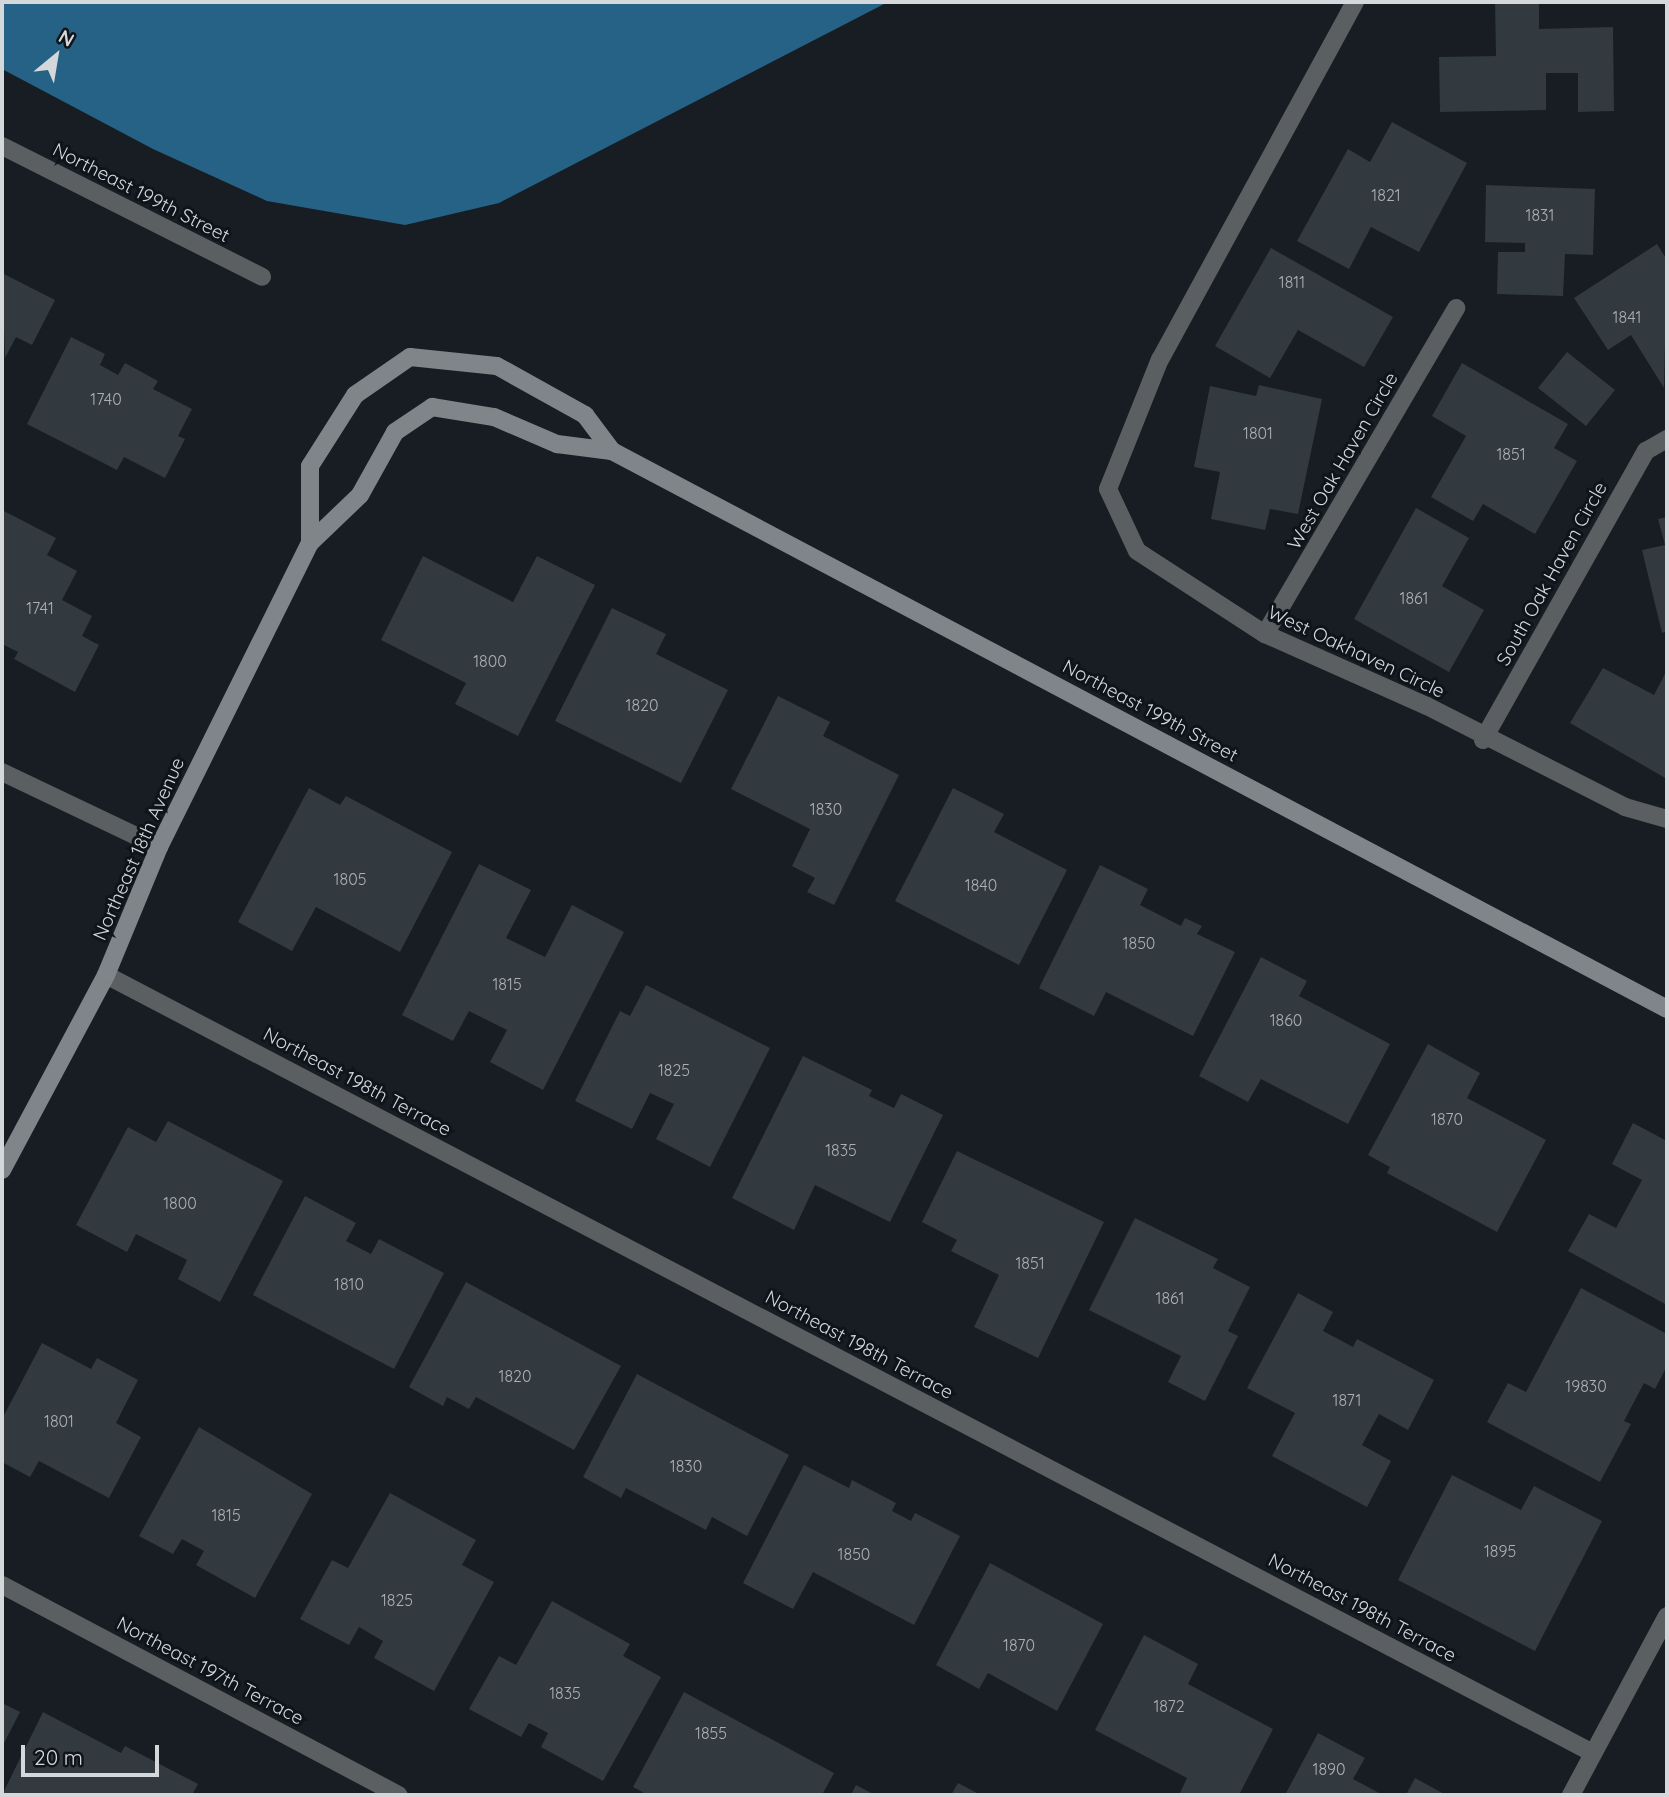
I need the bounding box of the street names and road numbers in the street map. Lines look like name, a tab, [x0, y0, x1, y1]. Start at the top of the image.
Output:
street label: Northeast 199th Street	[49, 139, 233, 247]
street label: West Oak Haven Circle	[1283, 368, 1403, 554]
street label: South Oak Haven Circle	[1492, 478, 1612, 670]
street label: West Oakhaven Circle	[1264, 601, 1448, 703]
street label: Northeast 199th Street	[1058, 655, 1242, 767]
street label: Northeast 18th Avenue	[88, 754, 190, 944]
street label: Northeast 198th Terrace	[259, 1023, 455, 1141]
street label: Northeast 198th Terrace	[761, 1286, 957, 1404]
street label: Northeast 198th Terrace	[1264, 1549, 1460, 1667]
street label: Northeast 197th Terrace	[113, 1612, 307, 1730]

